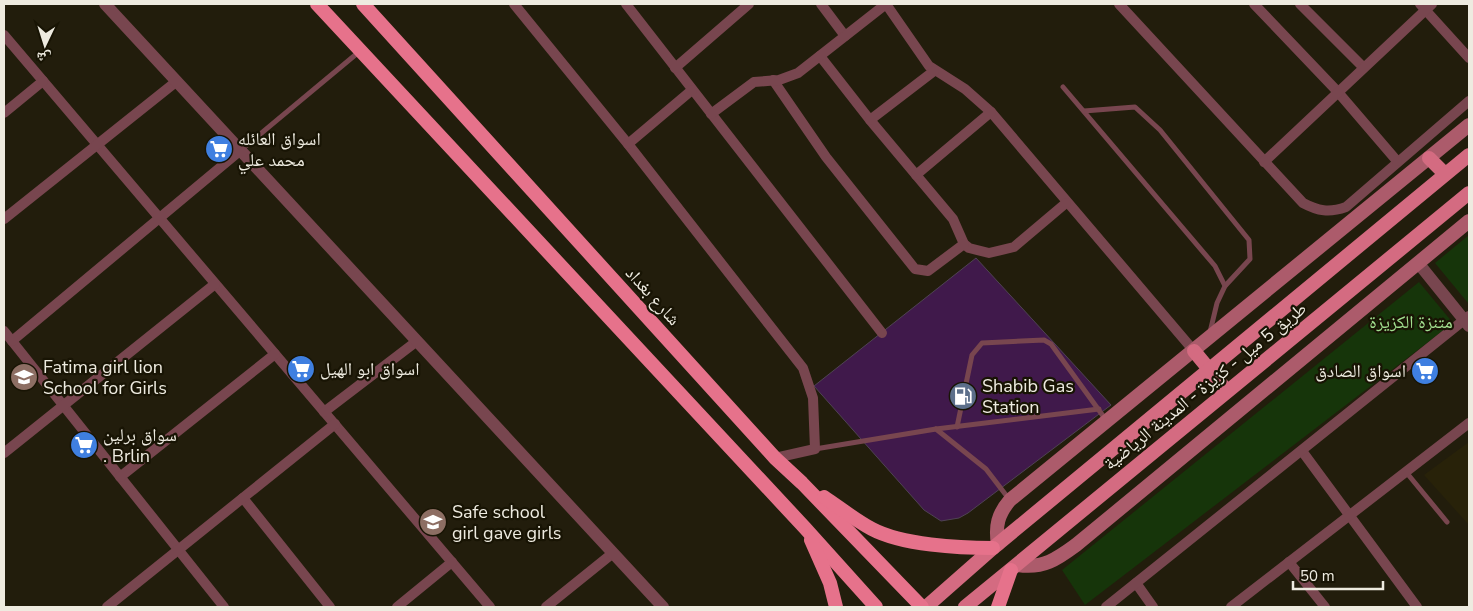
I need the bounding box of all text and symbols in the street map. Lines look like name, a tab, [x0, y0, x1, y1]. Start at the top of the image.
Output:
north arrow	[20, 20, 70, 70]
text: ش	[36, 47, 52, 67]
place label: اسواق العائله محمد علي	[238, 127, 321, 175]
supermarket icon: اسواق العائله محمد علي	[204, 134, 234, 164]
street label: شارع بغداد	[620, 261, 686, 331]
street label: طريق 5 ميل - كزيزة - المدينة الرياضية	[1098, 297, 1312, 475]
park label: متنزة الكزيزة	[1369, 310, 1453, 334]
supermarket icon: اسواق ابو الهيل	[286, 354, 316, 384]
place label: Fatima girl lion School for Girls	[43, 355, 167, 400]
supermarket icon: اسواق الصادق	[1410, 356, 1440, 386]
place label: اسواق ابو الهيل	[320, 357, 419, 381]
place label: اسواق الصادق	[1315, 359, 1406, 383]
school or university icon: Fatima girl lion School for Girls	[9, 362, 39, 392]
place label: Shabib Gas Station	[982, 374, 1074, 419]
fuel station icon: Shabib Gas Station	[948, 381, 978, 411]
place label: سواق برلين . Brlin	[103, 423, 177, 468]
supermarket icon: سواق برلين . Brlin	[69, 430, 99, 460]
place label: Safe school girl gave girls	[452, 500, 562, 545]
school or university icon: Safe school girl gave girls	[418, 507, 448, 537]
scale bar	[1293, 558, 1383, 590]
text: 50 m	[1300, 566, 1335, 586]

